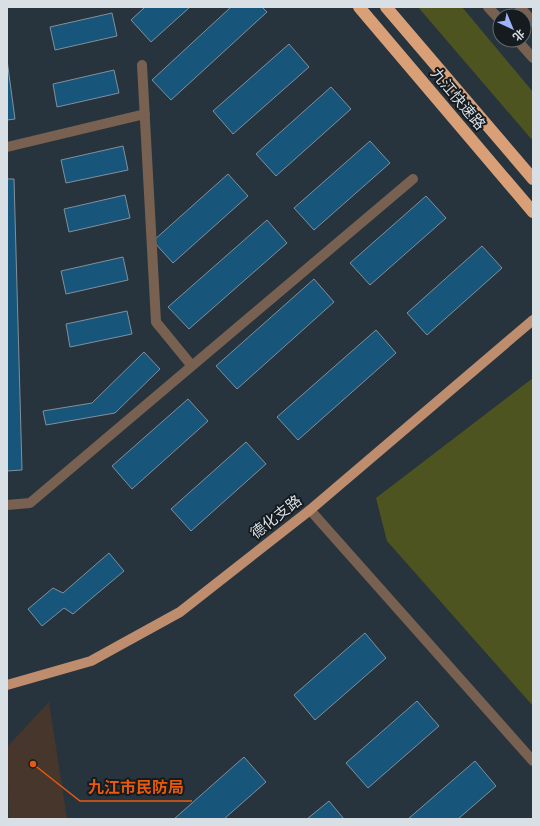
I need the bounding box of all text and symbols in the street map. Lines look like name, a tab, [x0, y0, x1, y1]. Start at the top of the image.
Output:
north arrow	[492, 8, 532, 48]
text: 北	[510, 26, 527, 43]
street label: 九江快速路	[427, 64, 489, 134]
street label: 德化支路	[247, 491, 305, 543]
callout: 九江市民防局	[80, 773, 192, 801]
text: 九江市民防局	[88, 778, 184, 797]

